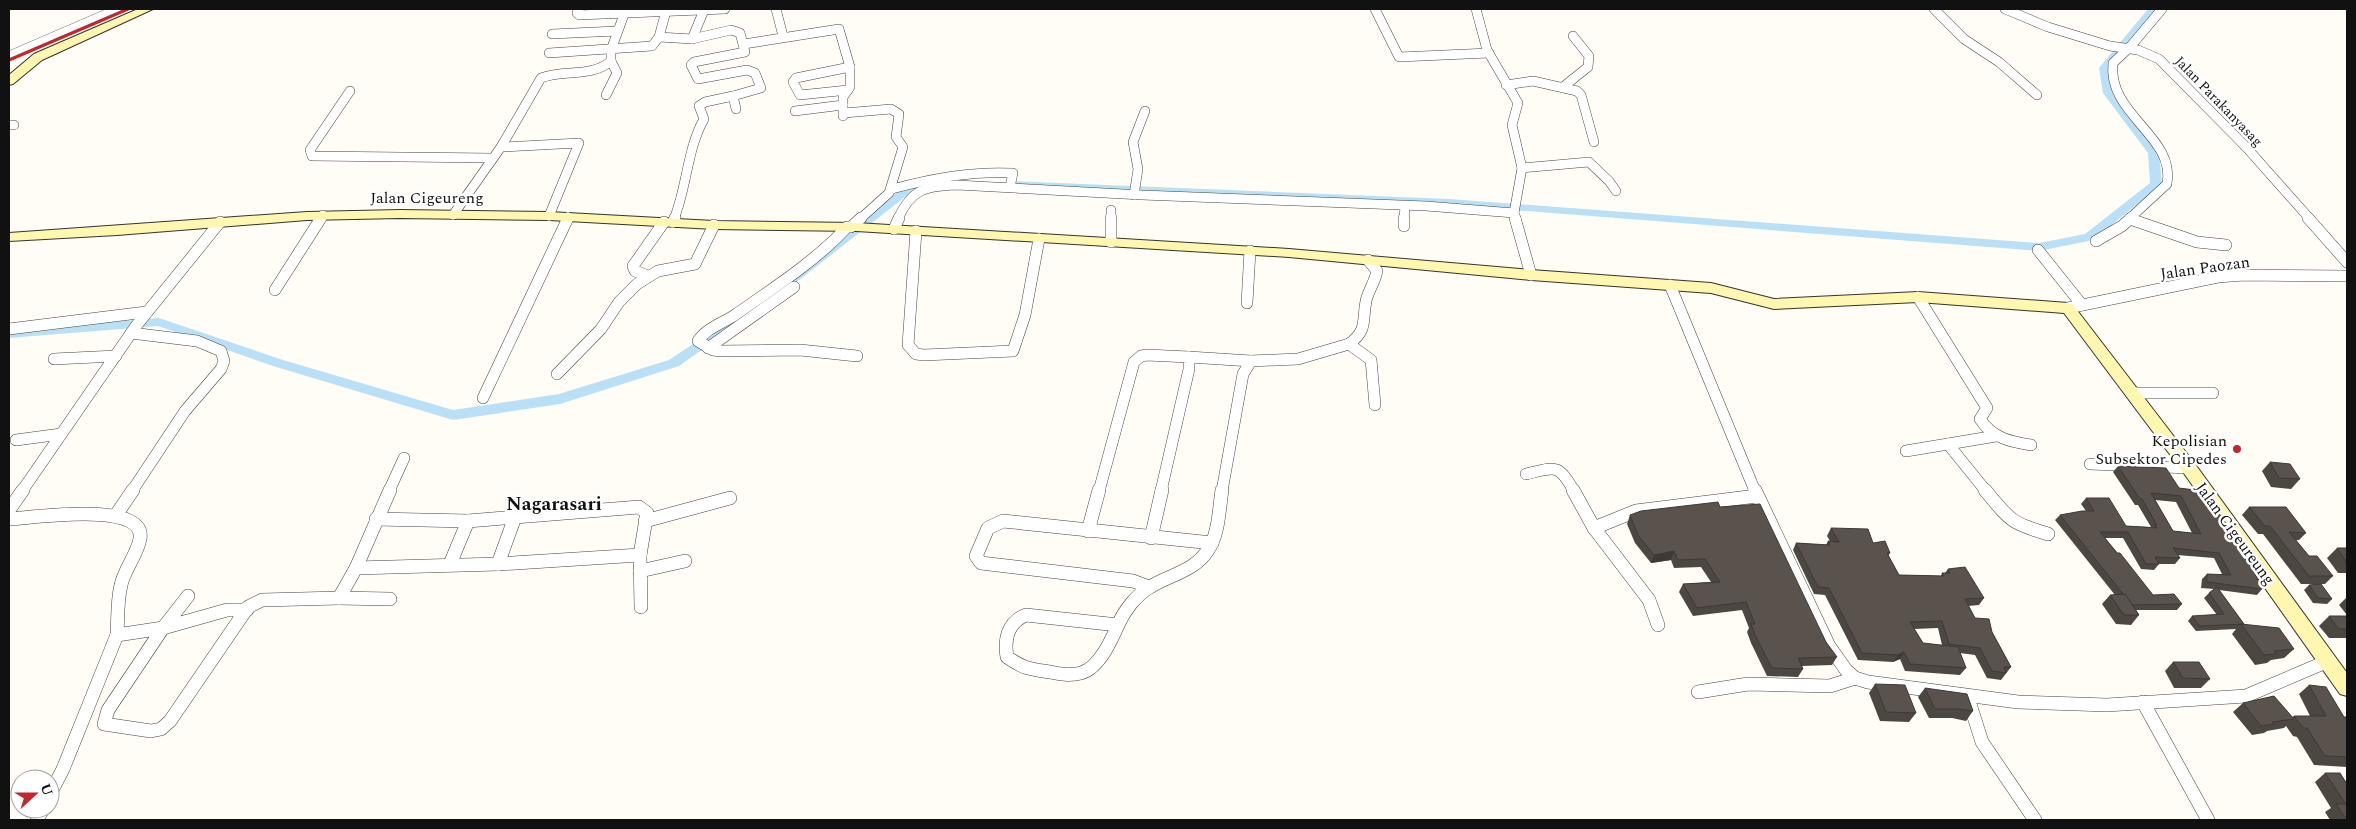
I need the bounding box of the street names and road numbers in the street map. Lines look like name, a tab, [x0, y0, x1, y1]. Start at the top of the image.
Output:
street label: Jalan Parakanyasag	[2170, 51, 2267, 151]
street label: Jalan Cigeureng	[370, 186, 484, 210]
street label: Jalan Paozan	[2159, 250, 2252, 286]
street label: Jalan Cigeureung	[2190, 477, 2281, 590]

